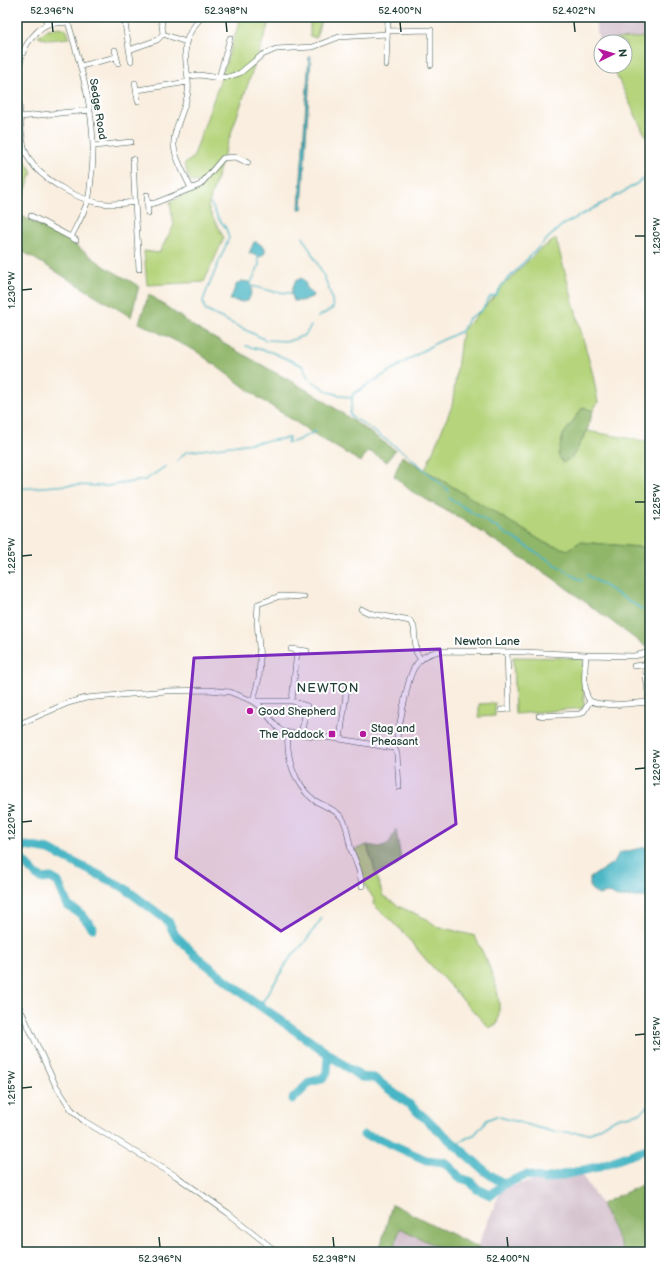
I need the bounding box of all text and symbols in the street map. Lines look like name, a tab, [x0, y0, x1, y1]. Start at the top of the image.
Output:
text: 52.396°N	[30, 5, 74, 17]
text: 52.398°N	[204, 5, 248, 17]
text: 52.400°N	[378, 5, 422, 17]
text: 52.402°N	[552, 5, 596, 17]
north arrow	[593, 34, 633, 74]
text: N	[616, 48, 629, 58]
street label: Sedge Road	[87, 77, 109, 141]
text: 1.230°W	[651, 217, 663, 255]
text: 1.230°W	[6, 271, 18, 309]
text: 1.225°W	[651, 484, 663, 520]
text: 1.225°W	[6, 538, 18, 574]
street label: Newton Lane	[454, 635, 520, 648]
district label: NEWTON	[297, 680, 359, 696]
place label: Good Shepherd	[258, 705, 336, 718]
marker: Good Shepherd	[245, 706, 255, 716]
place label: Stag and Pheasant	[371, 722, 419, 748]
place label: The Paddock	[259, 728, 325, 741]
marker: The Paddock	[327, 729, 337, 739]
marker: Stag and Pheasant	[358, 729, 368, 739]
text: 1.220°W	[651, 749, 663, 787]
text: 1.220°W	[6, 803, 18, 841]
text: 1.215°W	[651, 1017, 663, 1051]
text: 1.215°W	[6, 1071, 18, 1105]
text: 52.396°N	[138, 1253, 182, 1265]
text: 52.398°N	[312, 1253, 356, 1265]
text: 52.400°N	[486, 1253, 530, 1265]

